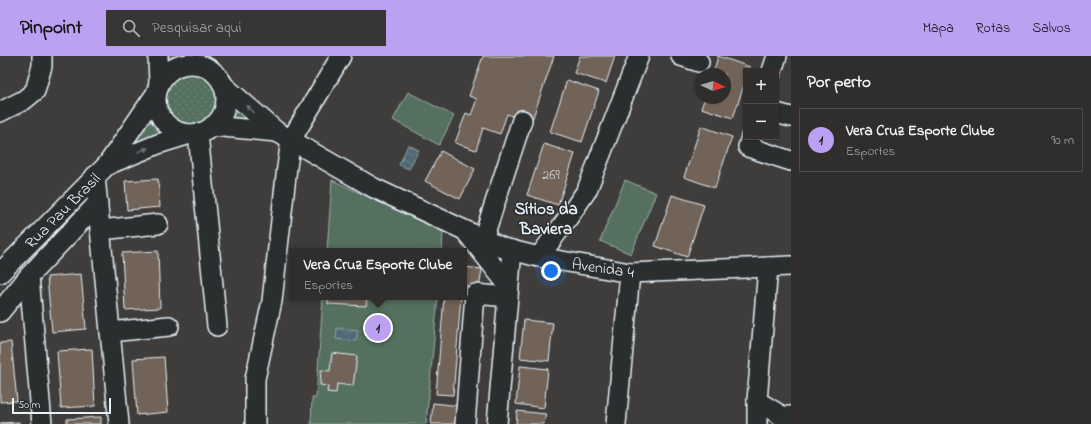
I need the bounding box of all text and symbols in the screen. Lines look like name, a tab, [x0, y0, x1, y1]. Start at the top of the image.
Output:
search box	[106, 10, 386, 46]
text: Pinpoint	[20, 15, 82, 42]
icon: search	[120, 17, 142, 39]
text: Pesquisar aqui	[152, 17, 241, 39]
text: Mapa	[923, 18, 954, 39]
text: Rotas	[976, 18, 1010, 39]
text: Salvos	[1032, 18, 1071, 39]
north arrow	[695, 68, 731, 104]
map controls	[743, 68, 779, 140]
button: +	[743, 68, 779, 104]
text: Por perto	[807, 70, 871, 95]
one-way arrow	[245, 104, 255, 113]
button: −	[743, 104, 779, 140]
text: Vera Cruz Esporte Clube	[846, 120, 995, 142]
text: 1	[819, 131, 823, 150]
text: 90 m	[1051, 131, 1074, 150]
text: Esportes	[846, 142, 895, 161]
one-way arrow	[137, 147, 149, 153]
house number: 269	[542, 165, 560, 186]
street label: Rua Pau Brasil	[20, 168, 107, 255]
district label: Sítios da Baviera	[514, 197, 578, 242]
popup	[289, 248, 467, 300]
street label: Avenida 4	[570, 253, 636, 285]
text: Vera Cruz Esporte Clube	[304, 254, 452, 276]
your location	[541, 261, 561, 281]
text: Esportes	[304, 276, 353, 295]
pin: 1	[365, 313, 391, 343]
scale bar	[12, 396, 111, 415]
text: 50 m	[18, 397, 40, 413]

